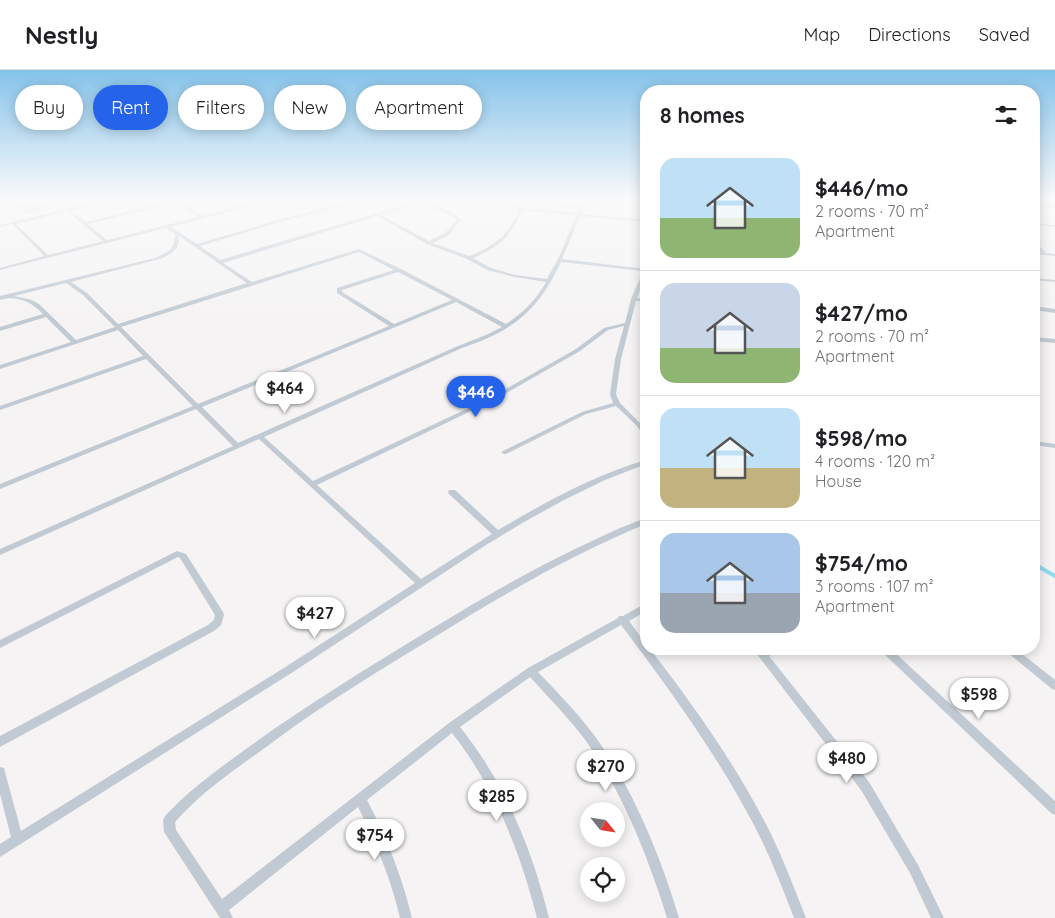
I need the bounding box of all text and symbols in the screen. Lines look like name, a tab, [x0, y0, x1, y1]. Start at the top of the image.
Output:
text: Nestly	[25, 20, 98, 50]
text: Map	[803, 23, 840, 46]
text: Directions	[868, 23, 951, 46]
text: Saved	[979, 23, 1030, 46]
chip: Buy	[15, 85, 83, 130]
chip: Rent	[93, 85, 168, 130]
chip: Filters	[178, 85, 264, 130]
chip: New	[274, 85, 346, 130]
chip: Apartment	[356, 85, 482, 130]
icon: filters	[992, 101, 1020, 129]
text: 8 homes	[660, 102, 745, 128]
text: $446/mo	[815, 175, 908, 201]
icon: home	[700, 178, 760, 238]
text: 2 rooms · 70 m²	[815, 201, 929, 221]
text: Apartment	[815, 221, 895, 241]
text: $427/mo	[815, 300, 908, 326]
icon: home	[700, 303, 760, 363]
text: 2 rooms · 70 m²	[815, 326, 929, 346]
text: Apartment	[815, 346, 895, 366]
pin: $464	[255, 372, 315, 414]
pin: $446	[446, 376, 506, 418]
text: $464	[266, 378, 304, 398]
text: $446	[457, 382, 495, 402]
text: $598/mo	[815, 425, 907, 451]
icon: home	[700, 428, 760, 488]
text: 4 rooms · 120 m²	[815, 451, 935, 471]
text: House	[815, 471, 862, 491]
text: $754/mo	[815, 550, 908, 576]
icon: home	[700, 553, 760, 613]
text: 3 rooms · 107 m²	[815, 576, 934, 596]
pin: $427	[285, 596, 345, 639]
text: Apartment	[815, 596, 895, 616]
text: $427	[297, 603, 333, 623]
pin: $598	[949, 678, 1009, 720]
text: $598	[961, 684, 997, 704]
pin: $480	[817, 742, 877, 784]
text: $480	[828, 748, 866, 768]
pin: $270	[576, 750, 636, 792]
text: $270	[587, 756, 625, 776]
pin: $285	[467, 780, 527, 822]
text: $285	[479, 786, 515, 806]
north arrow	[580, 802, 625, 848]
map controls	[580, 802, 625, 902]
pin: $754	[345, 818, 405, 861]
text: $754	[357, 825, 393, 845]
button: locate	[580, 857, 625, 902]

